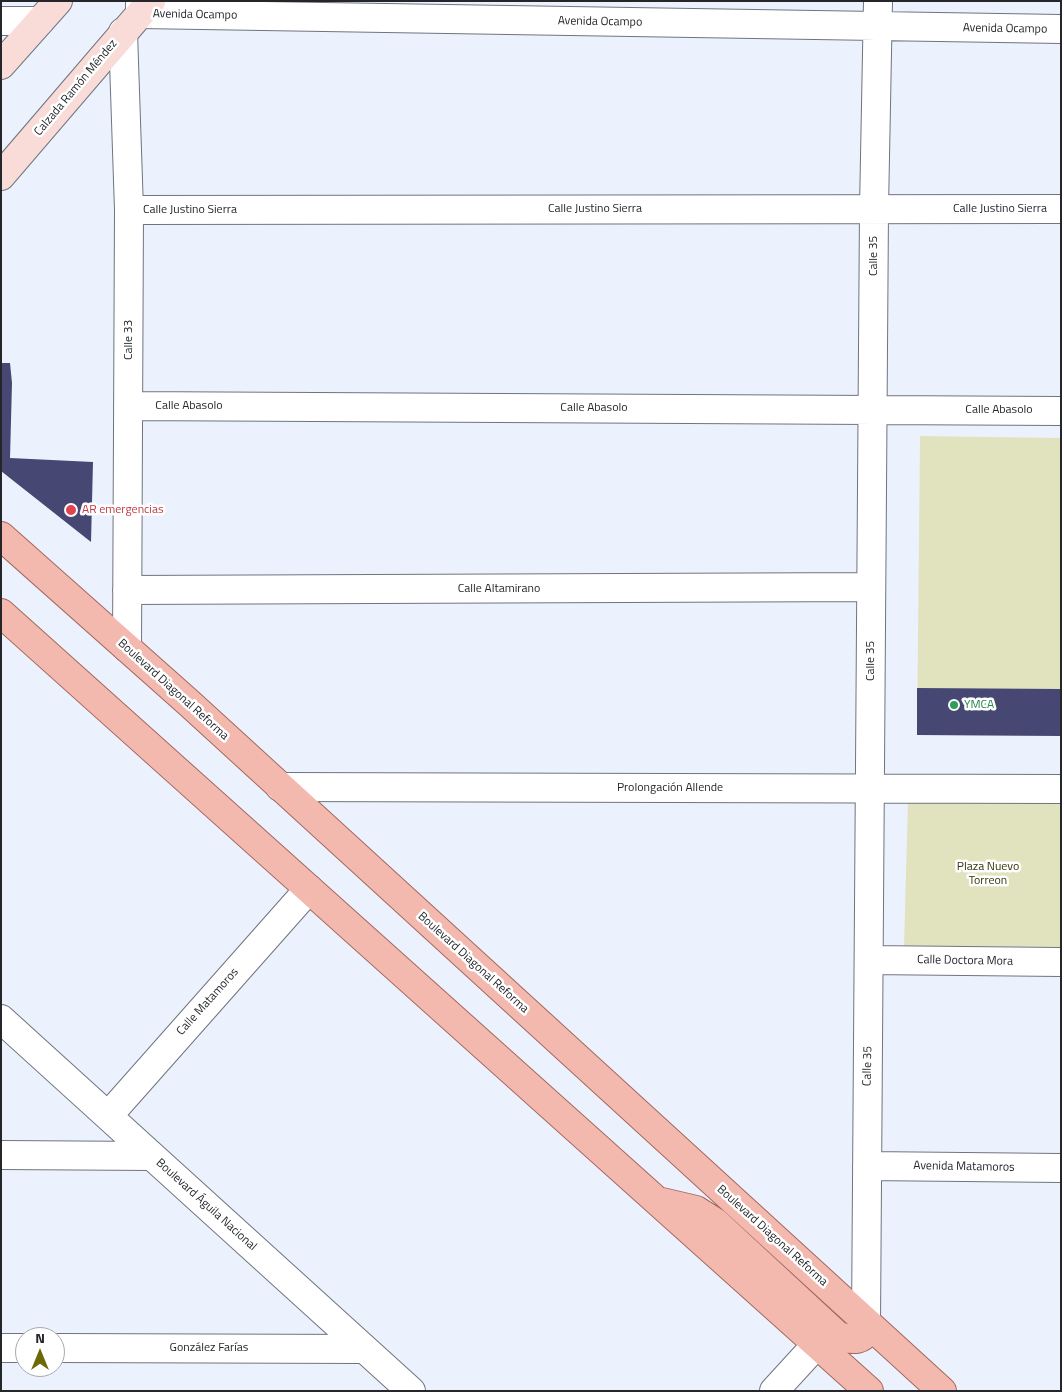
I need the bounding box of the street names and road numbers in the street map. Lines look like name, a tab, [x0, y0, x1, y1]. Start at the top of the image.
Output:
street label: Avenida Ocampo	[153, 7, 237, 23]
street label: Avenida Ocampo	[558, 14, 642, 30]
street label: Avenida Ocampo	[963, 21, 1047, 37]
street label: Calzada Ramón Méndez	[32, 37, 120, 139]
street label: Calle Justino Sierra	[548, 202, 642, 216]
street label: Calle Justino Sierra	[953, 202, 1047, 216]
street label: Calle Justino Sierra	[143, 203, 237, 217]
street label: Calle 35	[867, 236, 881, 276]
street label: Calle 33	[122, 320, 136, 360]
street label: Calle Abasolo	[155, 399, 223, 413]
street label: Calle Abasolo	[560, 401, 628, 415]
street label: Calle Abasolo	[965, 403, 1033, 417]
street label: Calle Altamirano	[458, 582, 540, 596]
street label: Boulevard Diagonal Reforma	[115, 636, 231, 744]
street label: Calle 35	[864, 641, 878, 681]
street label: Prolongación Allende	[617, 781, 723, 795]
street label: Boulevard Diagonal Reforma	[415, 909, 531, 1017]
street label: Calle Doctora Mora	[917, 953, 1013, 969]
street label: Calle Matamoros	[174, 965, 242, 1039]
street label: Calle 35	[860, 1046, 876, 1086]
street label: Boulevard Águila Nacional	[153, 1156, 259, 1254]
street label: Avenida Matamoros	[913, 1159, 1015, 1175]
street label: Boulevard Diagonal Reforma	[714, 1182, 830, 1290]
street label: González Farías	[170, 1341, 248, 1355]

